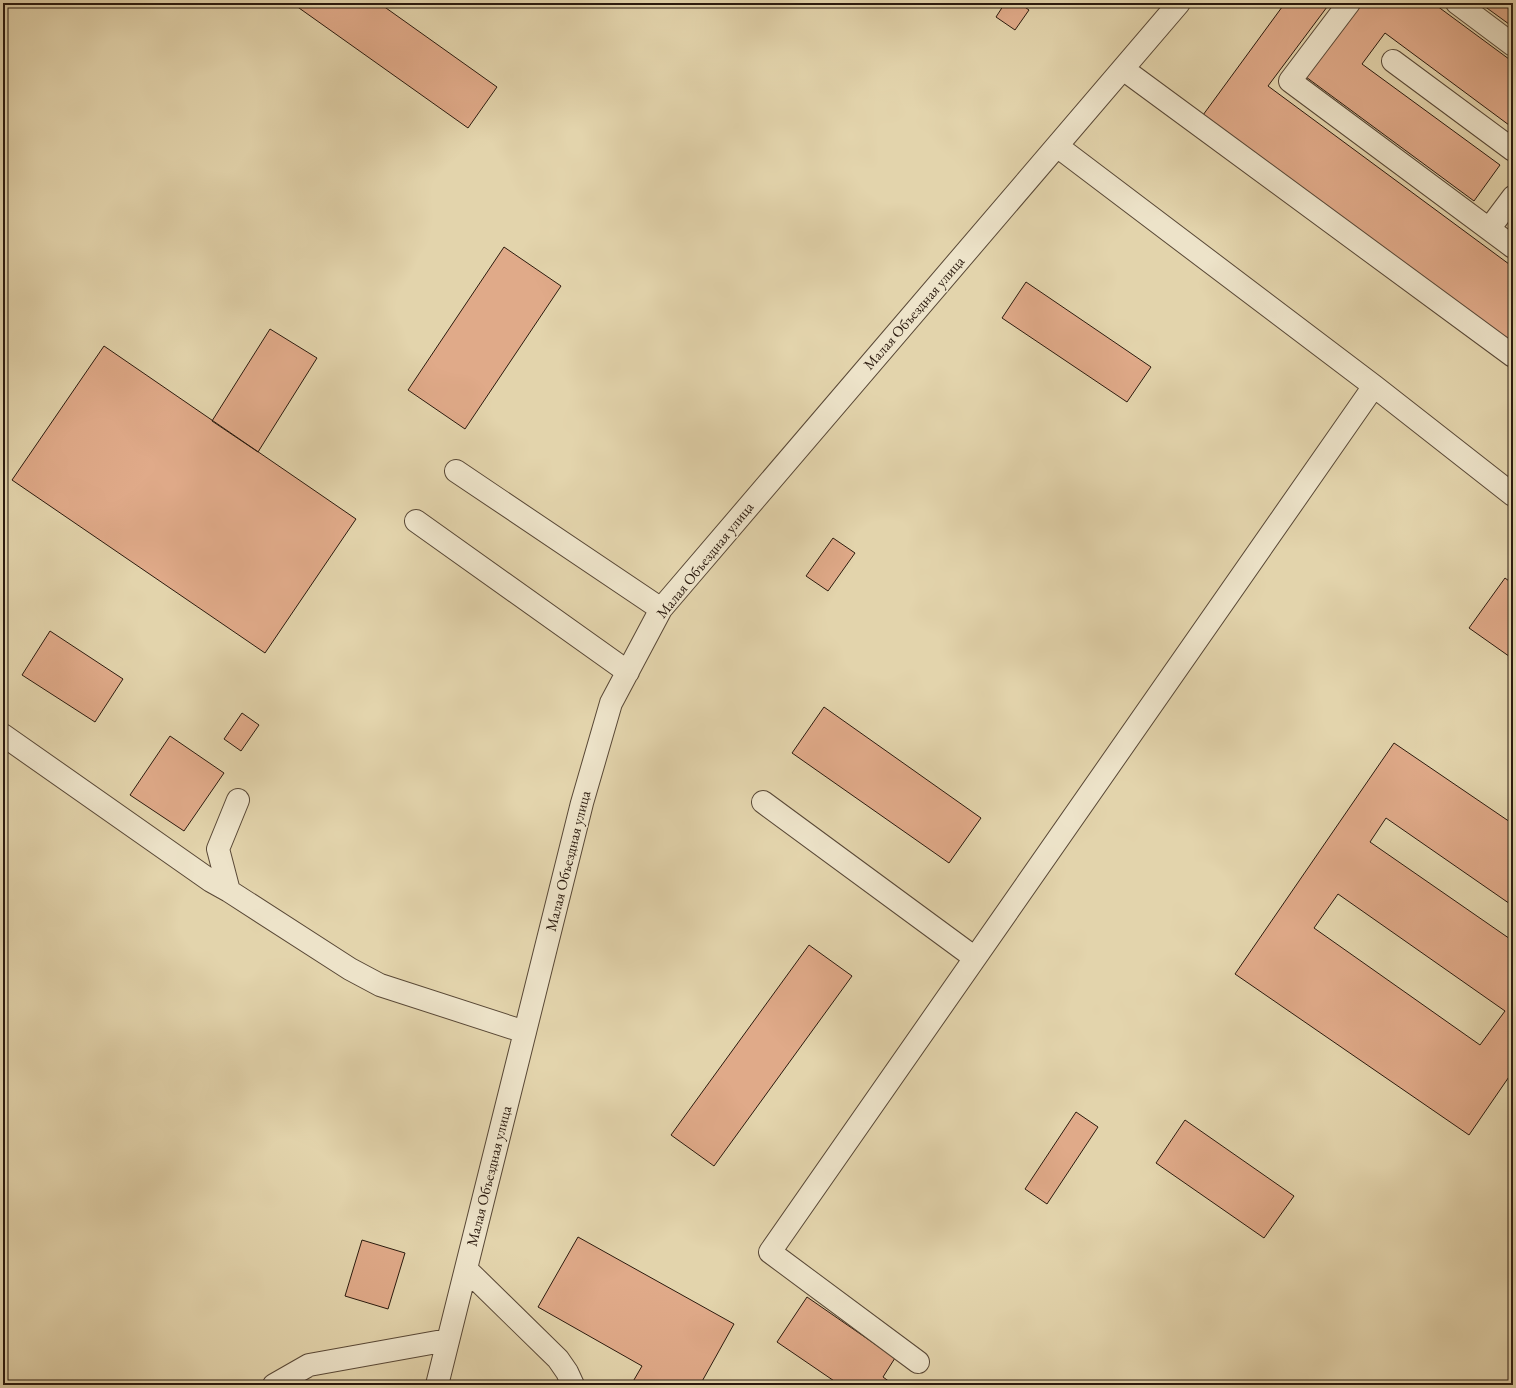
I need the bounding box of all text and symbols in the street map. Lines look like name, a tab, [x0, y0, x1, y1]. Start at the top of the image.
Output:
street label: Малая Объездная улица	[859, 252, 968, 373]
street label: Малая Объездная улица	[652, 498, 757, 622]
street label: Малая Объездная улица	[541, 788, 594, 933]
street label: Малая Объездная улица	[462, 1103, 515, 1248]

